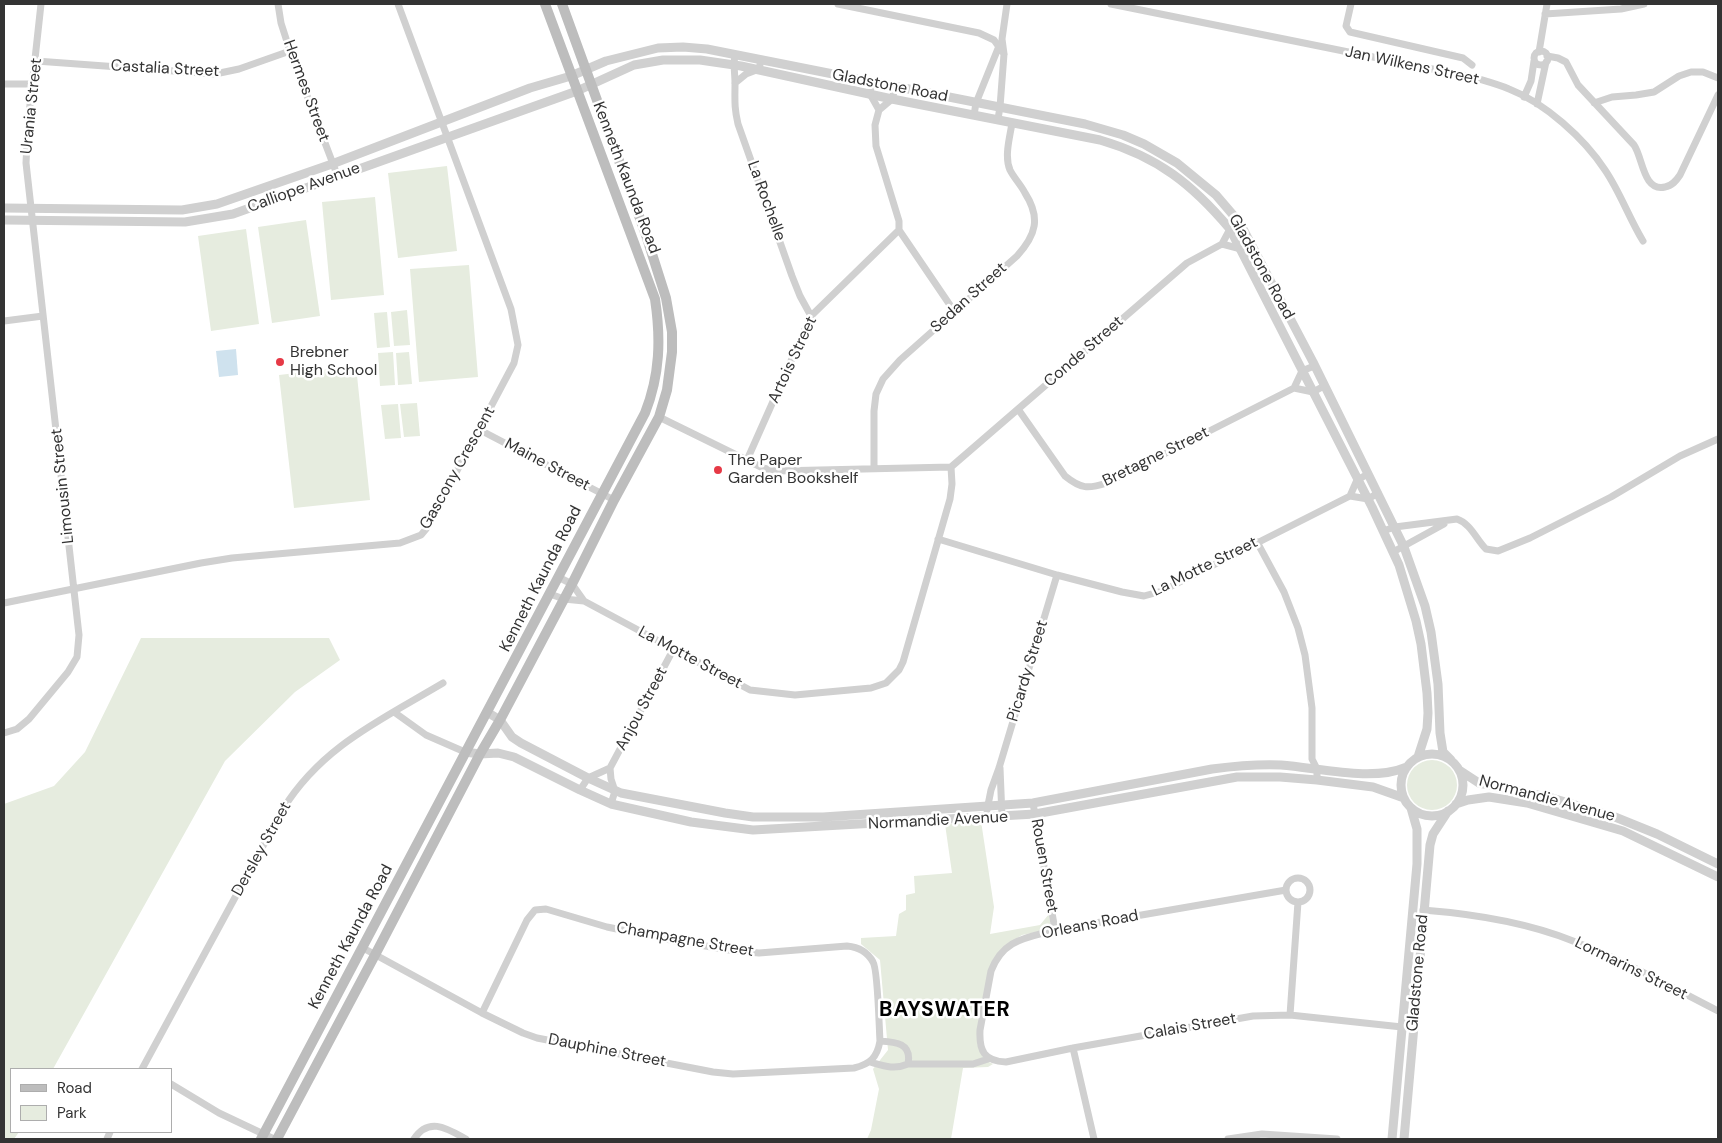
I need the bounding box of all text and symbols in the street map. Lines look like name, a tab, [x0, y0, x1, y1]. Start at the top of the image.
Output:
street label: Hermes Street	[279, 37, 333, 145]
street label: Jan Wilkens Street	[1343, 42, 1481, 90]
street label: Urania Street	[17, 57, 47, 155]
street label: Castalia Street	[110, 57, 220, 81]
street label: Gladstone Road	[831, 65, 949, 107]
street label: Kenneth Kaunda Road	[588, 99, 664, 257]
street label: La Rochelle	[743, 158, 789, 244]
street label: Calliope Avenue	[245, 159, 363, 217]
street label: Gladstone Road	[1224, 211, 1298, 323]
street label: Sedan Street	[927, 259, 1011, 337]
street label: Conde Street	[1040, 312, 1128, 392]
street label: Artois Street	[765, 314, 821, 406]
place label: Brebner High School	[290, 343, 377, 381]
marker: Brebner High School	[274, 356, 286, 368]
street label: Gascony Crescent	[416, 403, 500, 533]
street label: Bretagne Street	[1100, 423, 1212, 491]
street label: Limousin Street	[47, 427, 79, 545]
street label: Maine Street	[501, 434, 593, 496]
place label: The Paper Garden Bookshelf	[728, 451, 859, 489]
marker: The Paper Garden Bookshelf	[712, 464, 724, 476]
street label: Kenneth Kaunda Road	[496, 503, 586, 655]
street label: La Motte Street	[1149, 533, 1261, 601]
street label: Picardy Street	[1003, 618, 1053, 724]
street label: La Motte Street	[635, 623, 745, 693]
street label: Anjou Street	[612, 664, 672, 754]
street label: Normandie Avenue	[1477, 772, 1617, 826]
street label: Dersley Street	[228, 798, 296, 900]
street label: Normandie Avenue	[867, 808, 1009, 834]
street label: Rouen Street	[1026, 817, 1062, 915]
street label: Kenneth Kaunda Road	[305, 861, 397, 1013]
street label: Orleans Road	[1040, 906, 1140, 944]
street label: Gladstone Road	[1403, 914, 1433, 1032]
street label: Champagne Street	[615, 918, 755, 962]
street label: Lormarins Street	[1571, 933, 1691, 1005]
district label: BAYSWATER	[878, 997, 1012, 1023]
street label: Calais Street	[1142, 1009, 1238, 1045]
street label: Dauphine Street	[546, 1030, 668, 1072]
legend	[10, 1068, 172, 1133]
text: Road	[57, 1078, 92, 1098]
text: Park	[57, 1103, 87, 1123]

